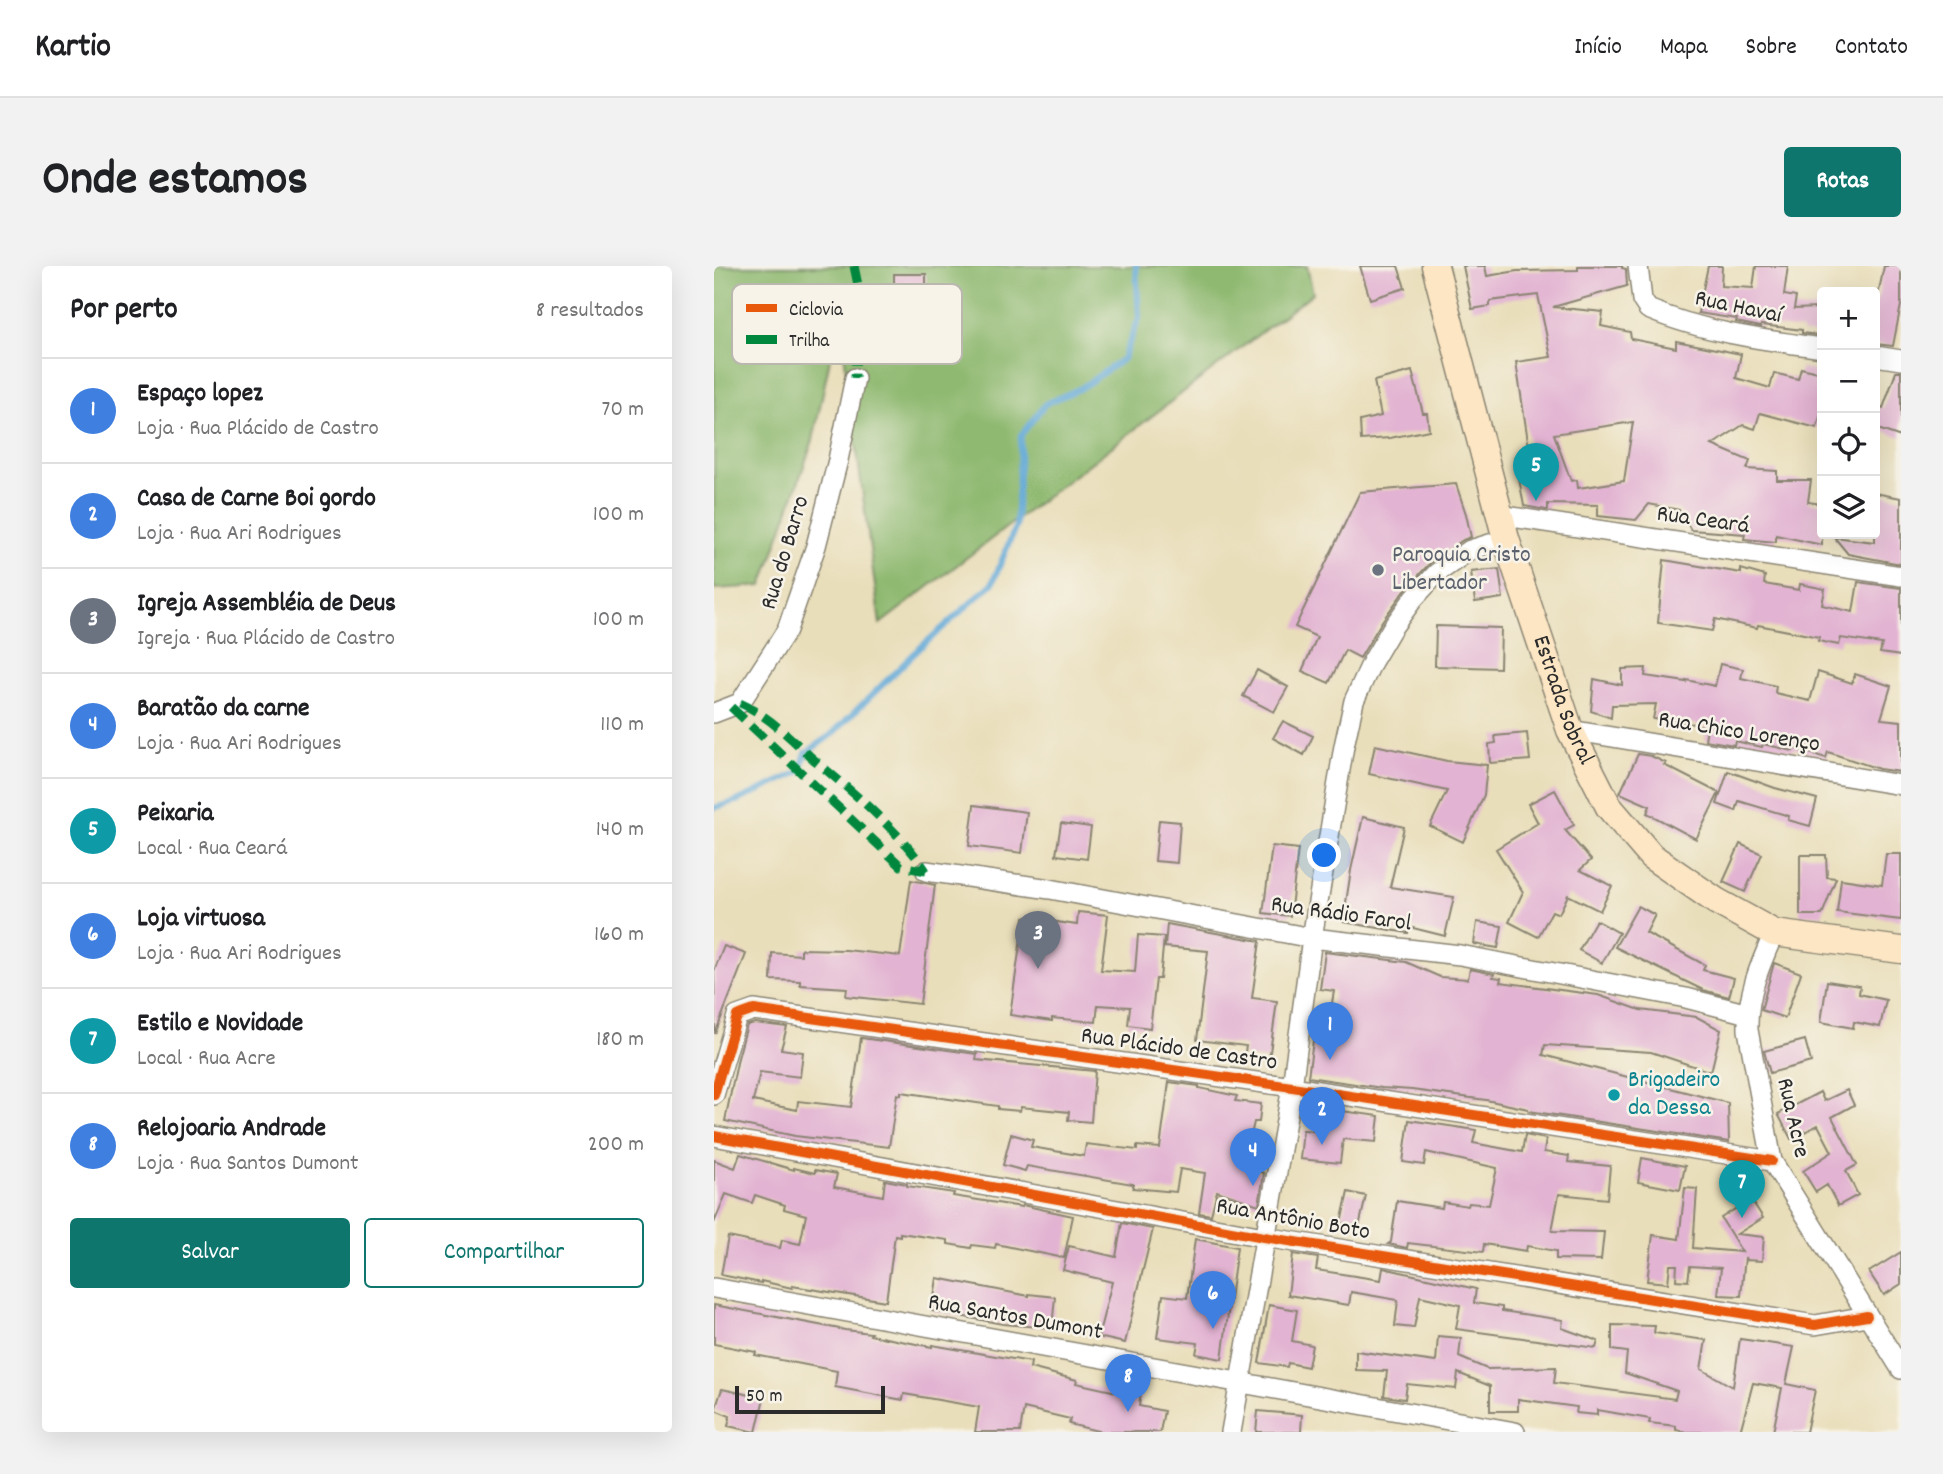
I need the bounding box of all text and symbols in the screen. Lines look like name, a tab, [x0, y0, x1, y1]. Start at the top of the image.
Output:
text: Kartio	[35, 25, 111, 72]
text: Início	[1574, 31, 1622, 65]
text: Mapa	[1660, 31, 1708, 65]
text: Sobre	[1746, 31, 1797, 65]
text: Contato	[1835, 31, 1908, 65]
text: Onde estamos	[42, 147, 308, 217]
button: Rotas	[1784, 147, 1901, 217]
street label: Rua Havaí	[1691, 282, 1786, 334]
legend	[732, 284, 962, 364]
map controls	[1817, 287, 1880, 539]
button: +	[1817, 287, 1880, 350]
text: Por perto	[70, 290, 178, 333]
text: 8 resultados	[536, 295, 644, 328]
text: Ciclovia	[789, 298, 844, 325]
text: Trilha	[789, 329, 830, 356]
button: −	[1817, 350, 1880, 413]
text: Espaço lopez	[137, 376, 263, 413]
text: 1	[90, 394, 96, 427]
text: 70 m	[602, 394, 644, 427]
text: Loja · Rua Plácido de Castro	[137, 413, 379, 446]
button: locate	[1817, 413, 1880, 476]
pin: 5	[1513, 443, 1559, 501]
button: layers	[1817, 476, 1880, 539]
text: Casa de Carne Boi gordo	[137, 481, 376, 518]
street label: Rua do Barro	[753, 492, 819, 614]
street label: Rua Ceará	[1654, 498, 1752, 544]
text: 2	[88, 499, 98, 532]
text: 100 m	[593, 499, 644, 532]
text: Loja · Rua Ari Rodrigues	[137, 518, 342, 551]
place label: Paroquia Cristo Libertador	[1392, 539, 1531, 601]
marker: Paroquia Cristo Libertador	[1370, 562, 1386, 578]
text: Igreja Assembléia de Deus	[137, 586, 396, 623]
text: 3	[88, 604, 98, 637]
text: 100 m	[593, 604, 644, 637]
text: Igreja · Rua Plácido de Castro	[137, 623, 395, 656]
street label: Estrada Sobral	[1523, 631, 1602, 771]
text: Baratão da carne	[137, 691, 310, 728]
street label: Rua Chico Lorenço	[1656, 703, 1822, 763]
text: 4	[88, 709, 98, 742]
text: 110 m	[600, 709, 644, 742]
text: Loja · Rua Ari Rodrigues	[137, 728, 342, 761]
text: Peixaria	[137, 796, 213, 833]
text: 5	[88, 814, 98, 847]
text: 140 m	[596, 814, 644, 847]
text: Local · Rua Ceará	[137, 833, 287, 866]
your location	[1307, 838, 1341, 872]
street label: Rua Rádio Farol	[1269, 888, 1414, 942]
text: Loja virtuosa	[137, 901, 265, 938]
pin: 3	[1015, 911, 1061, 969]
text: 6	[87, 919, 99, 952]
text: 160 m	[594, 919, 644, 952]
text: Loja · Rua Ari Rodrigues	[137, 938, 342, 971]
pin: 1	[1307, 1002, 1353, 1060]
text: Estilo e Novidade	[137, 1006, 303, 1043]
street label: Rua Plácido de Castro	[1079, 1019, 1279, 1081]
text: 7	[89, 1024, 97, 1057]
text: 180 m	[596, 1024, 644, 1057]
text: Local · Rua Acre	[137, 1043, 276, 1076]
place label: Brigadeiro da Dessa	[1628, 1064, 1720, 1126]
street label: Rua Acre	[1766, 1075, 1818, 1161]
pin: 2	[1299, 1087, 1345, 1145]
marker: Brigadeiro da Dessa	[1606, 1087, 1622, 1103]
text: Relojoaria Andrade	[137, 1111, 326, 1148]
pin: 4	[1230, 1128, 1276, 1186]
text: 8	[88, 1129, 98, 1162]
text: 200 m	[588, 1129, 644, 1162]
text: Loja · Rua Santos Dumont	[137, 1148, 359, 1181]
pin: 7	[1719, 1160, 1765, 1218]
street label: Rua Antônio Boto	[1213, 1190, 1373, 1250]
button: Salvar	[70, 1218, 350, 1288]
button: Compartilhar	[364, 1218, 644, 1288]
pin: 6	[1190, 1271, 1236, 1329]
street label: Rua Santos Dumont	[925, 1286, 1105, 1350]
pin: 8	[1105, 1354, 1151, 1412]
scale bar	[735, 1383, 886, 1415]
text: 50 m	[746, 1384, 783, 1411]

